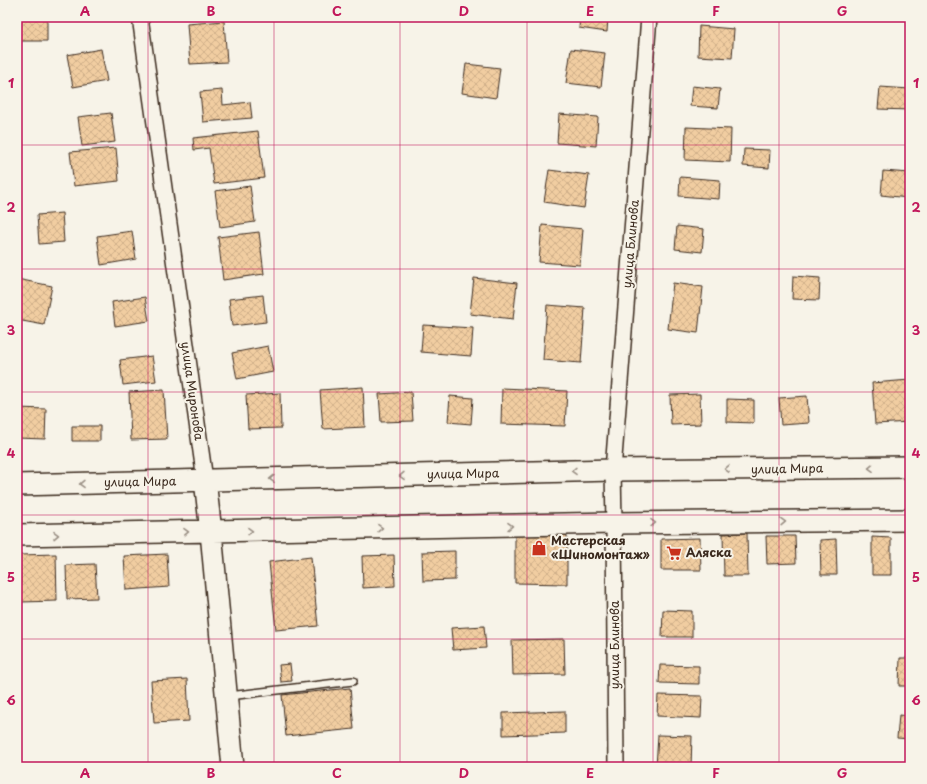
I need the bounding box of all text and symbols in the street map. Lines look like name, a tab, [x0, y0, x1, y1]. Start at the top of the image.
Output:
text: A	[80, 1, 90, 20]
text: B	[207, 1, 216, 20]
text: C	[332, 1, 342, 20]
text: D	[459, 1, 469, 20]
text: E	[586, 1, 594, 20]
text: F	[712, 1, 720, 20]
text: G	[837, 1, 847, 20]
text: 1	[8, 73, 14, 92]
text: 1	[913, 73, 919, 92]
text: 2	[6, 197, 16, 216]
text: 2	[911, 197, 921, 216]
street label: улица Блинова	[617, 198, 643, 289]
text: 3	[7, 320, 16, 339]
text: 3	[912, 320, 921, 339]
street label: улица Миронова	[177, 340, 209, 442]
text: 4	[7, 443, 16, 462]
text: 4	[912, 443, 921, 462]
street label: улица Мира	[751, 458, 824, 478]
street label: улица Мира	[427, 463, 500, 483]
one-way arrow	[868, 464, 874, 472]
one-way arrow	[724, 465, 730, 473]
one-way arrow	[571, 467, 577, 476]
street label: улица Мира	[104, 471, 177, 491]
one-way arrow	[399, 471, 405, 480]
one-way arrow	[269, 475, 275, 483]
one-way arrow	[79, 479, 85, 488]
one-way arrow	[780, 518, 786, 526]
one-way arrow	[650, 519, 656, 527]
one-way arrow	[507, 521, 513, 530]
one-way arrow	[377, 524, 383, 532]
one-way arrow	[247, 527, 253, 535]
one-way arrow	[183, 528, 189, 536]
one-way arrow	[53, 531, 59, 539]
place label: Мастерская «Шиномонтаж»	[551, 531, 650, 563]
shop icon: Мастерская «Шиномонтаж»	[530, 539, 548, 557]
place label: Аляска	[686, 543, 732, 561]
supermarket icon: Аляска	[665, 544, 683, 562]
text: 5	[7, 567, 15, 586]
text: 5	[912, 567, 920, 586]
street label: улица Блинова	[605, 600, 623, 689]
text: 6	[6, 690, 16, 709]
text: 6	[911, 690, 921, 709]
text: A	[80, 763, 90, 782]
text: B	[207, 763, 216, 782]
text: C	[332, 763, 342, 782]
text: D	[459, 763, 469, 782]
text: E	[586, 763, 594, 782]
text: F	[712, 763, 720, 782]
text: G	[837, 763, 847, 782]

